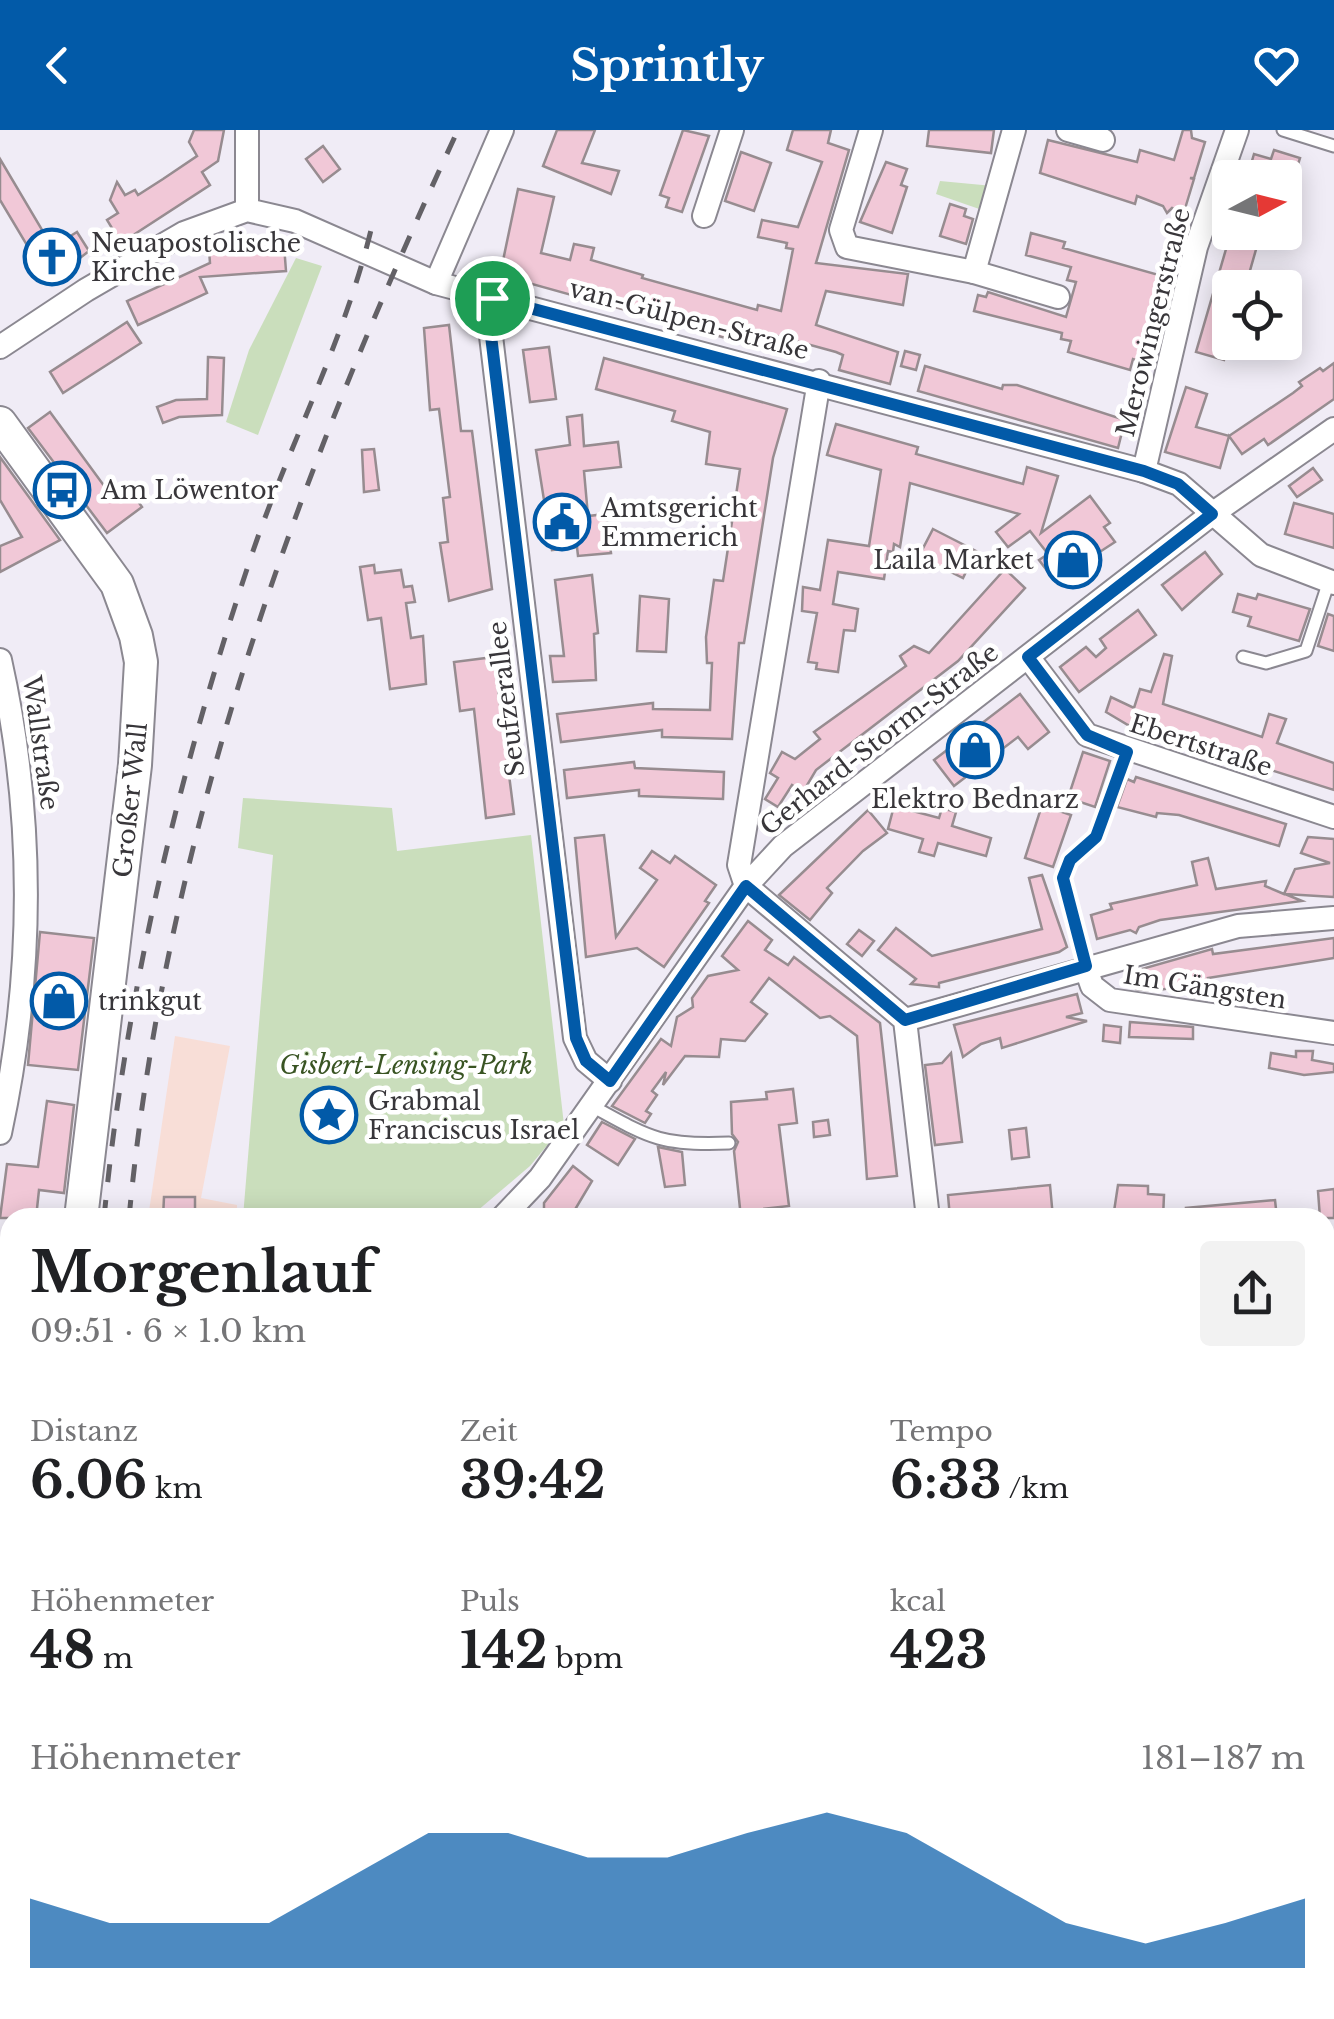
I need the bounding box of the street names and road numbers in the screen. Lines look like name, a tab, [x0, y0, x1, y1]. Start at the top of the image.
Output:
street label: Merowingerstraße	[1110, 205, 1197, 440]
street label: van-Gülpen-Straße	[566, 273, 812, 366]
street label: Seufzerallee	[482, 619, 531, 778]
street label: Gerhard-Storm-Straße	[754, 637, 1005, 842]
street label: Wallstraße	[16, 673, 65, 812]
street label: Ebertstraße	[1126, 708, 1276, 783]
street label: Großer Wall	[107, 721, 154, 879]
street label: Im Gängsten	[1121, 959, 1289, 1016]

